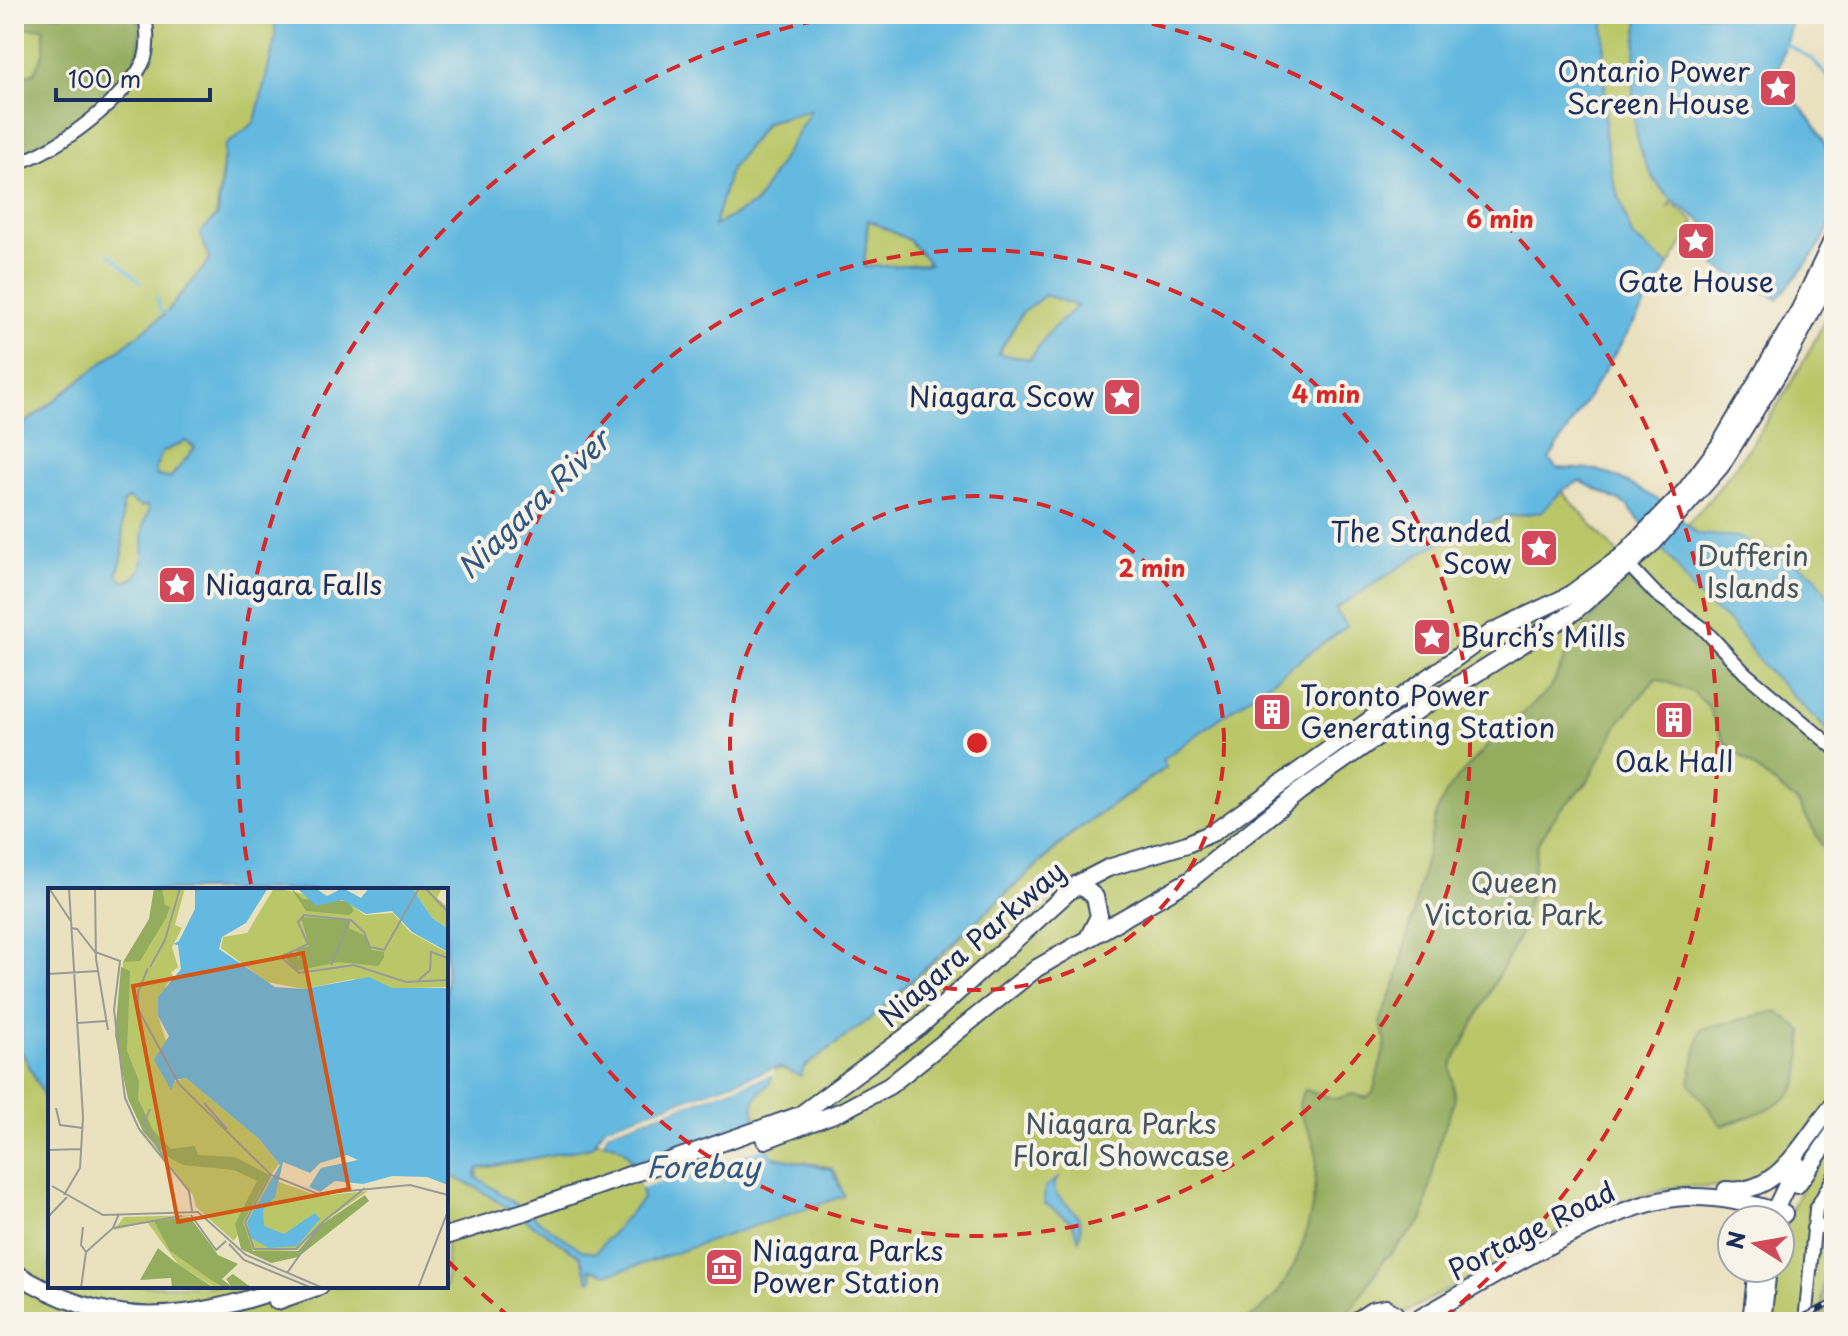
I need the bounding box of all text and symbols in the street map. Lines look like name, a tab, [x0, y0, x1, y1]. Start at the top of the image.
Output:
place label: Ontario Power Screen House	[1557, 49, 1750, 124]
scale bar	[56, 52, 210, 102]
text: 100 m	[68, 60, 141, 96]
place icon: Ontario Power Screen House	[1757, 67, 1799, 109]
text: 6 min	[1466, 200, 1534, 236]
place icon: Gate House	[1675, 220, 1717, 262]
place label: Gate House	[1618, 259, 1774, 302]
place label: Niagara Scow	[909, 374, 1094, 417]
text: 4 min	[1292, 375, 1360, 411]
place icon: Niagara Scow	[1101, 376, 1143, 418]
water label: Niagara River	[446, 416, 622, 588]
place label: The Stranded Scow	[1331, 509, 1511, 584]
place icon: The Stranded Scow	[1518, 527, 1560, 569]
park label: Dufferin Islands	[1697, 533, 1809, 608]
text: 2 min	[1118, 549, 1186, 585]
place label: Niagara Falls	[205, 562, 382, 605]
place icon: Niagara Falls	[156, 564, 198, 606]
place label: Burch’s Mills	[1460, 614, 1626, 657]
place icon: Burch’s Mills	[1411, 616, 1453, 658]
place label: Toronto Power Generating Station	[1300, 673, 1555, 748]
building icon: Toronto Power Generating Station	[1251, 691, 1293, 733]
building icon: Oak Hall	[1653, 699, 1695, 741]
centre of rings	[963, 729, 991, 757]
place label: Oak Hall	[1615, 739, 1733, 782]
street label: Niagara Parkway	[868, 849, 1074, 1036]
park label: Queen Victoria Park	[1425, 860, 1603, 935]
inset map	[48, 888, 448, 1288]
park label: Niagara Parks Floral Showcase	[1012, 1101, 1230, 1176]
water label: Forebay	[646, 1143, 762, 1188]
street label: Portage Road	[1440, 1169, 1622, 1290]
north arrow	[1716, 1204, 1796, 1284]
place label: Niagara Parks Power Station	[752, 1228, 943, 1303]
text: N	[1717, 1228, 1753, 1252]
museum icon: Niagara Parks Power Station	[703, 1246, 745, 1288]

